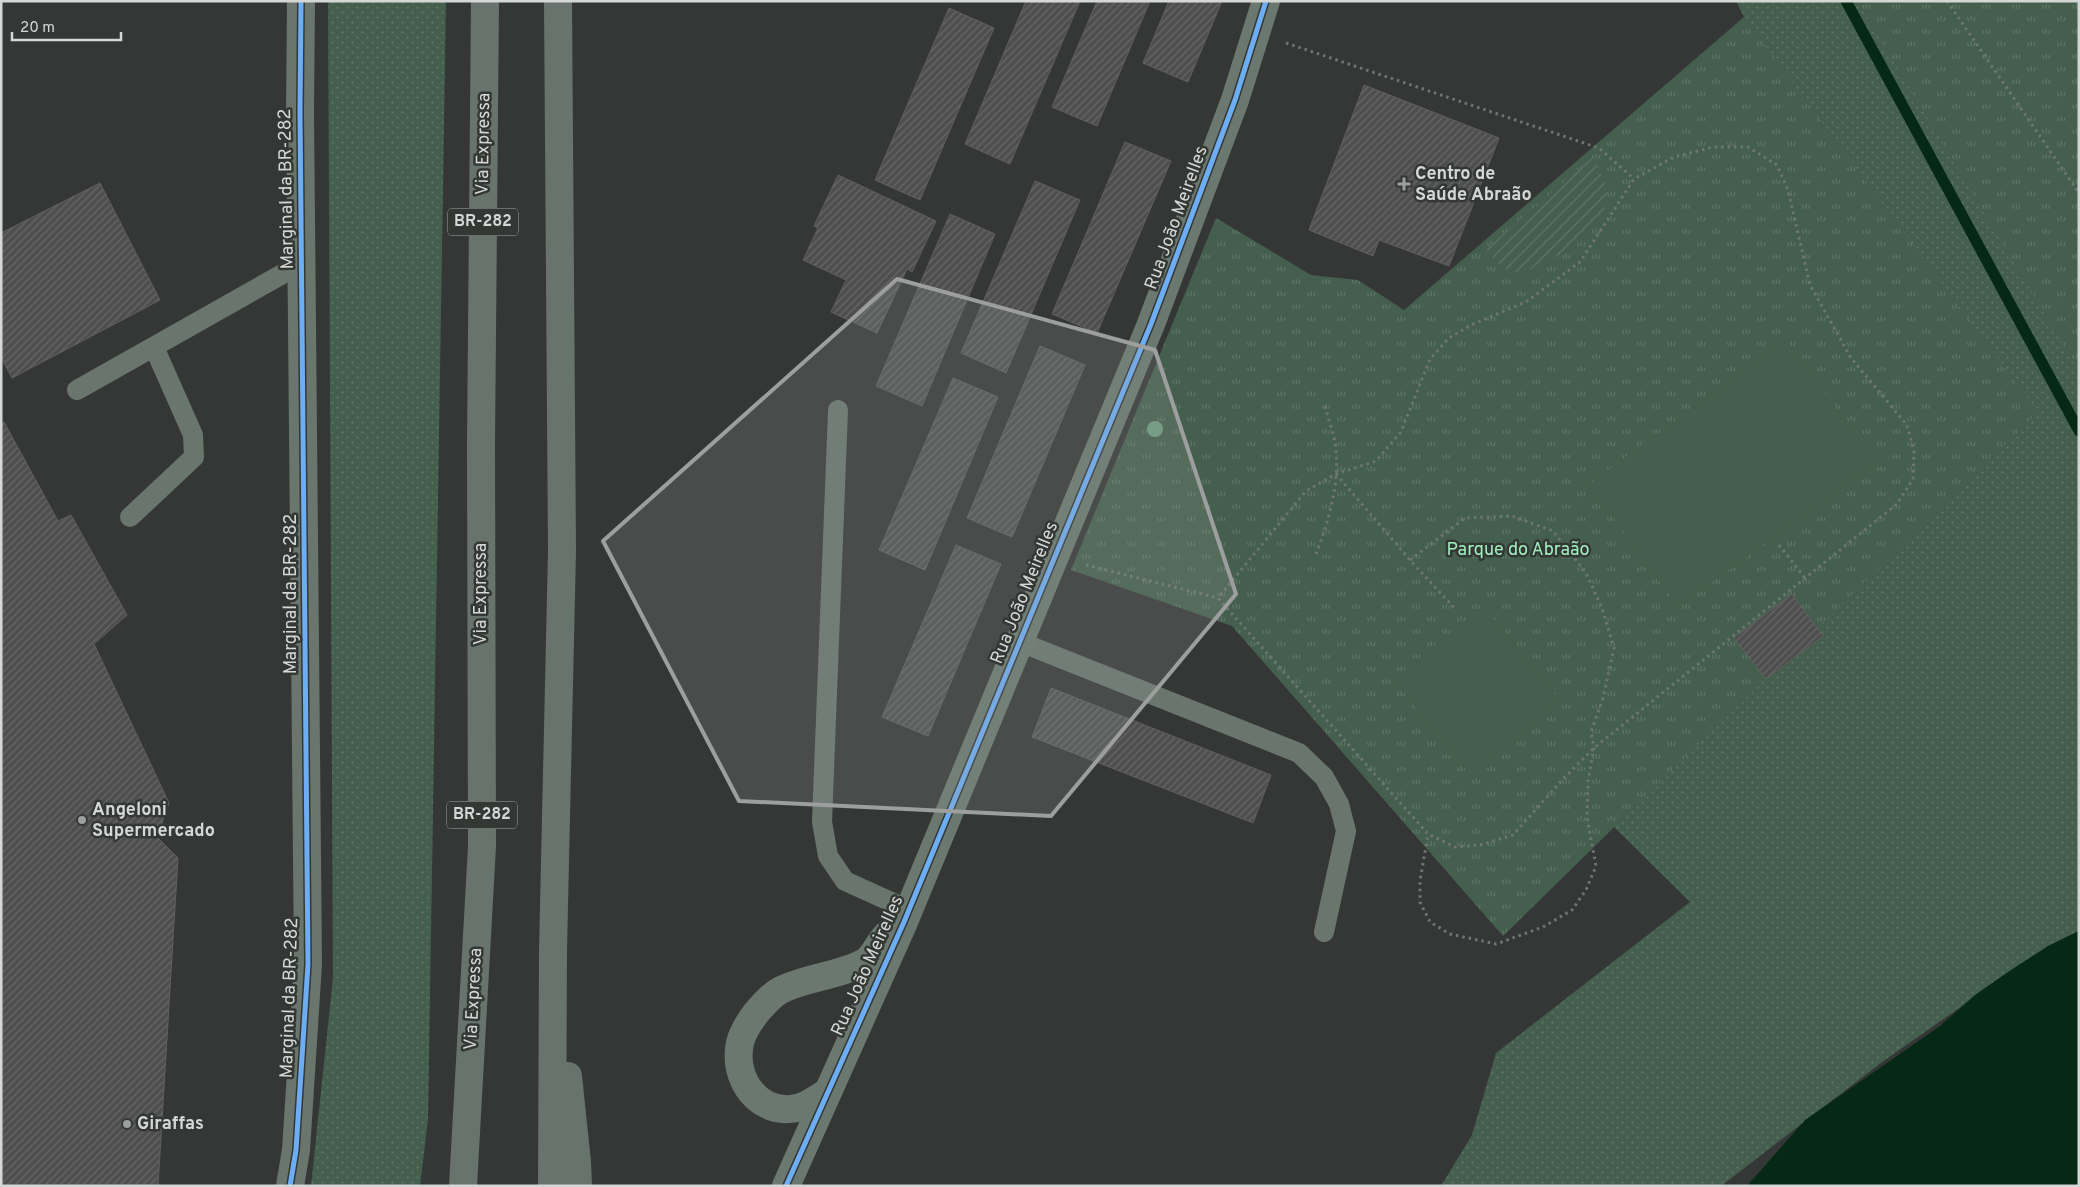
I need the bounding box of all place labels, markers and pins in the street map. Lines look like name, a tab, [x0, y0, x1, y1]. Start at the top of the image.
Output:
place label: Centro de Saúde Abraão	[1415, 163, 1532, 207]
marker: Centro de Saúde Abraão	[1397, 177, 1411, 191]
place label: Angeloni Supermercado	[92, 799, 215, 843]
marker: Angeloni Supermercado	[76, 814, 88, 826]
place label: Giraffas	[137, 1113, 204, 1136]
marker: Giraffas	[121, 1118, 133, 1130]

